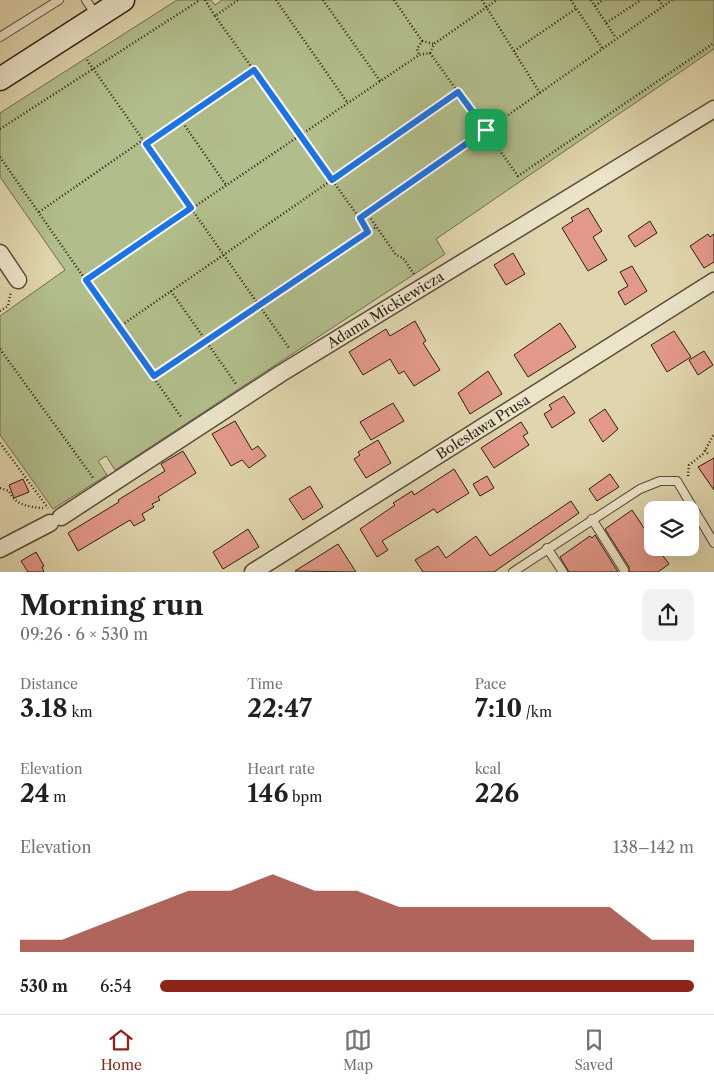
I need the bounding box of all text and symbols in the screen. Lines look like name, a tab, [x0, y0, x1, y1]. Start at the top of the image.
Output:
pin	[465, 109, 507, 151]
icon: arrive	[472, 116, 500, 144]
street label: Adama Mickiewicza	[323, 267, 448, 353]
street label: Bolesława Prusa	[433, 390, 534, 463]
map controls	[644, 501, 699, 556]
button: layers	[644, 501, 699, 556]
text: Morning run	[20, 588, 204, 622]
button: share	[642, 589, 694, 641]
text: 09:26 · 6 × 530 m	[20, 624, 148, 644]
text: Distance	[20, 675, 78, 693]
text: Time	[247, 675, 283, 693]
text: Pace	[475, 675, 506, 693]
text: 3.18	[20, 693, 68, 724]
text: 22:47	[247, 693, 312, 724]
text: 7:10	[475, 693, 522, 724]
text: km	[68, 703, 93, 721]
text: /km	[522, 703, 552, 721]
text: Elevation	[20, 760, 83, 778]
text: Heart rate	[247, 760, 315, 778]
text: kcal	[475, 760, 501, 778]
text: 24	[20, 778, 50, 809]
text: 146	[247, 778, 288, 809]
text: 226	[475, 778, 519, 809]
text: m	[50, 788, 66, 806]
text: bpm	[288, 788, 322, 806]
text: Elevation	[20, 837, 91, 857]
text: 138–142 m	[613, 837, 694, 857]
text: 530 m	[20, 976, 68, 996]
text: 6:54	[100, 976, 132, 996]
tab: Home	[101, 1026, 142, 1074]
tab: Map	[343, 1026, 373, 1074]
tab: Saved	[574, 1026, 613, 1074]

